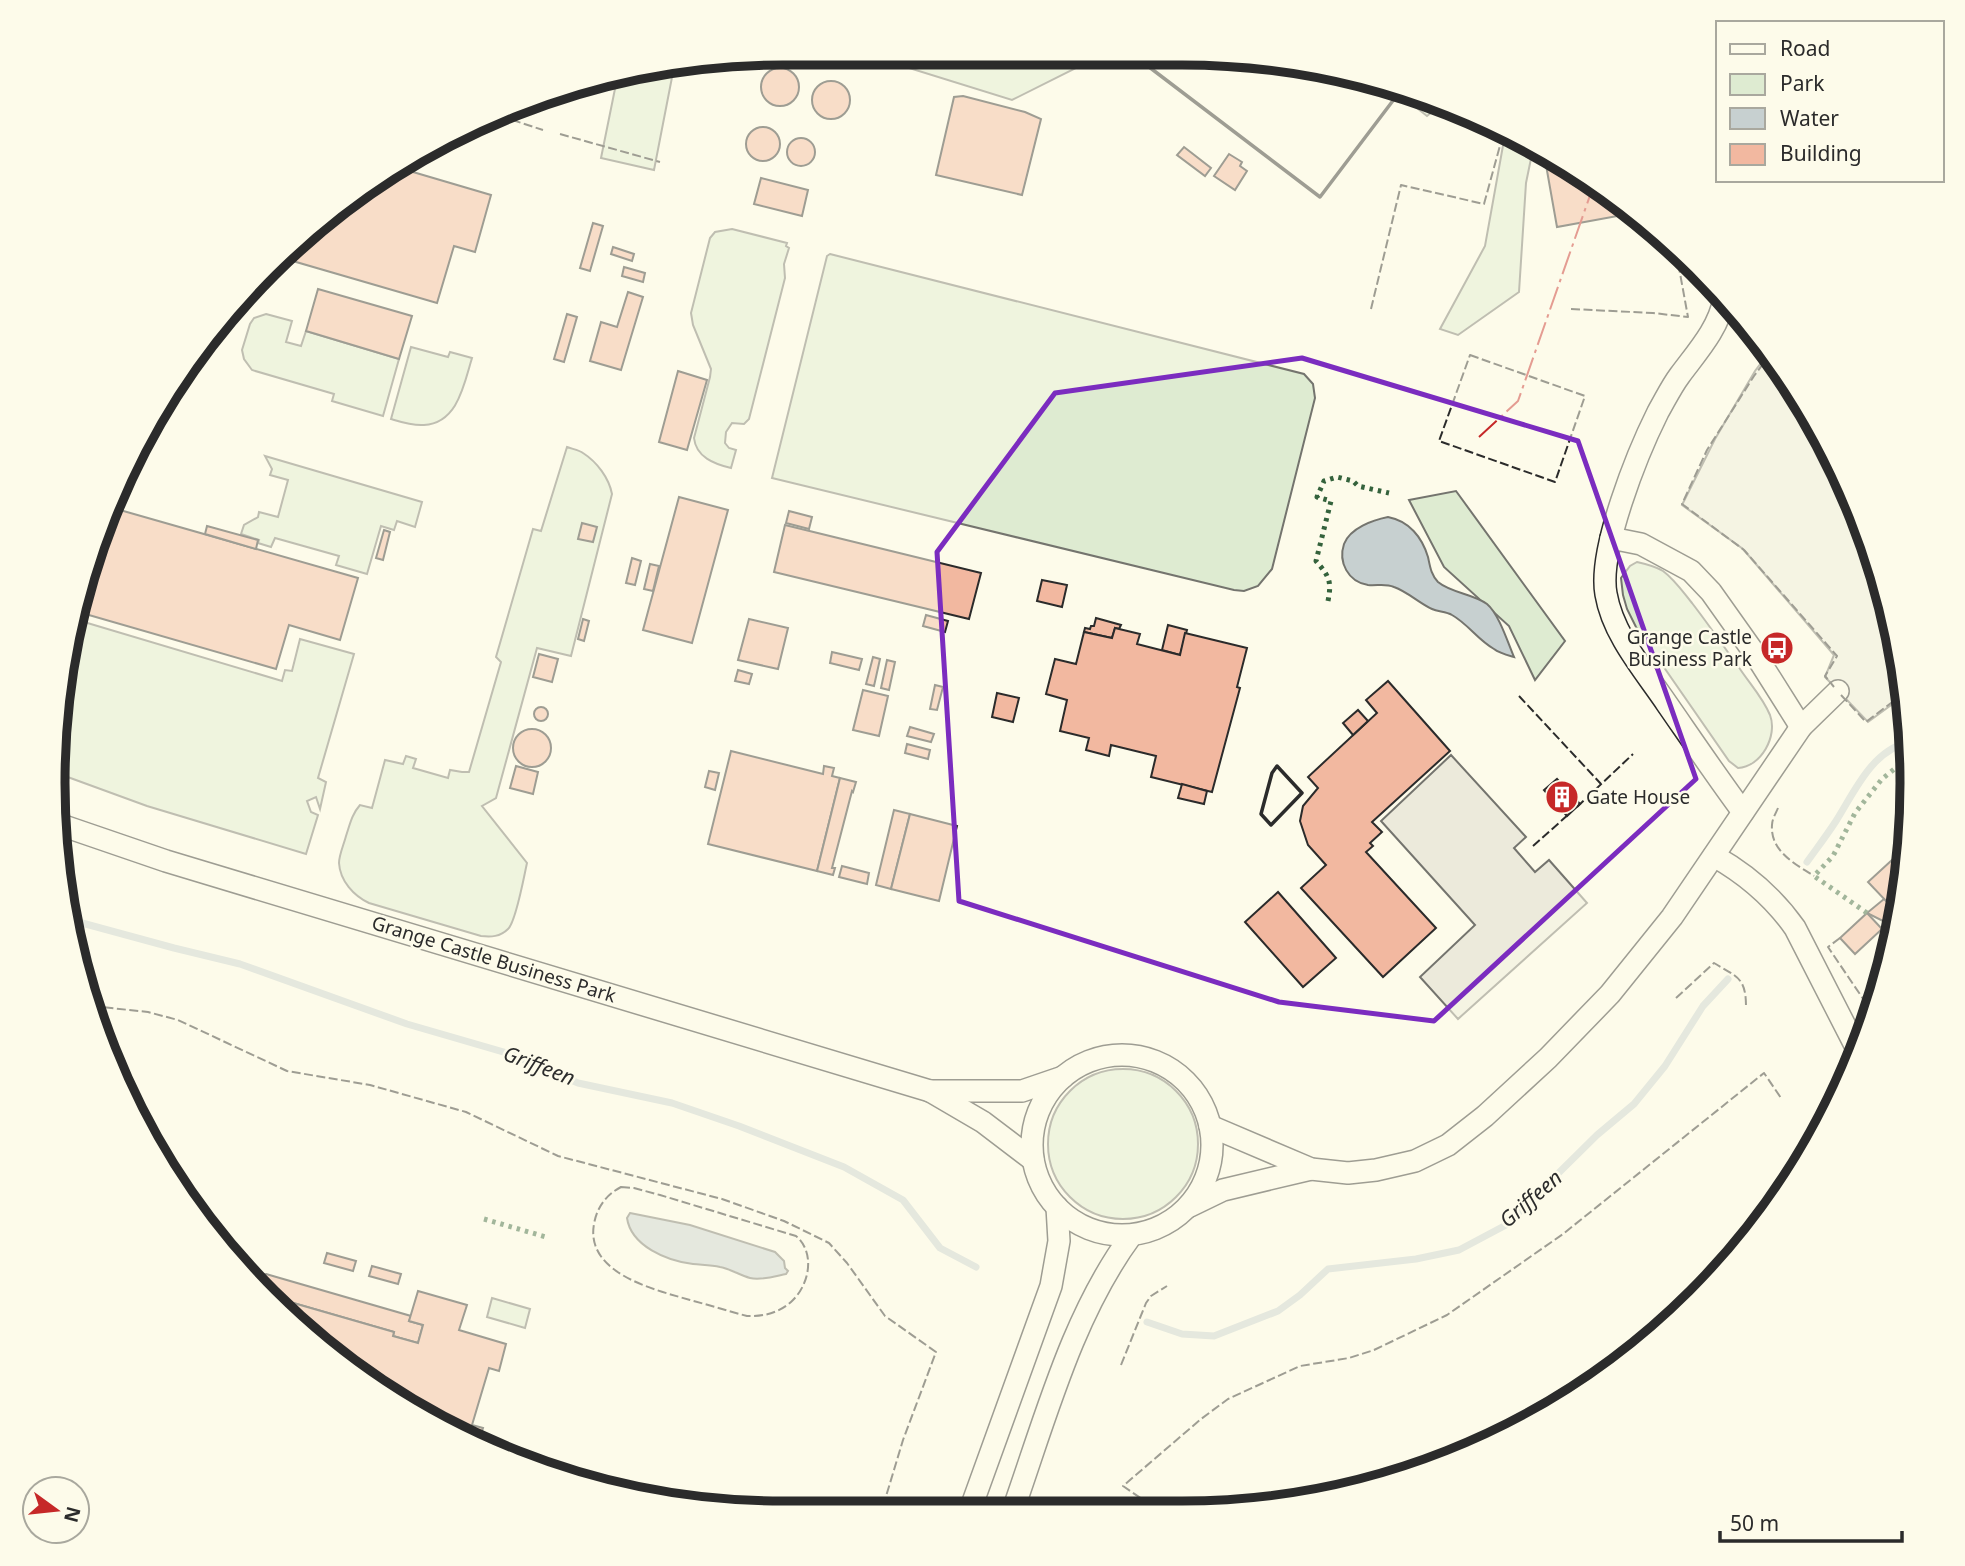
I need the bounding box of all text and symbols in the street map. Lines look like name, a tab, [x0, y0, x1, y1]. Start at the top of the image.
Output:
legend	[1716, 21, 1944, 182]
text: Road	[1780, 34, 1830, 62]
text: Park	[1780, 69, 1825, 97]
text: Water	[1780, 104, 1839, 132]
text: Building	[1780, 139, 1862, 167]
place label: Grange Castle Business Park	[1627, 624, 1752, 672]
bus stop icon: Grange Castle Business Park	[1758, 629, 1796, 667]
building icon: Gate House	[1543, 778, 1581, 816]
place label: Gate House	[1586, 784, 1690, 810]
street label: Grange Castle Business Park	[369, 909, 619, 1009]
water label: Griffeen	[500, 1039, 579, 1091]
water label: Griffeen	[1493, 1163, 1568, 1233]
north arrow	[21, 1475, 91, 1545]
scale bar	[1720, 1500, 1902, 1544]
text: N	[58, 1504, 87, 1525]
text: 50 m	[1730, 1509, 1779, 1537]

